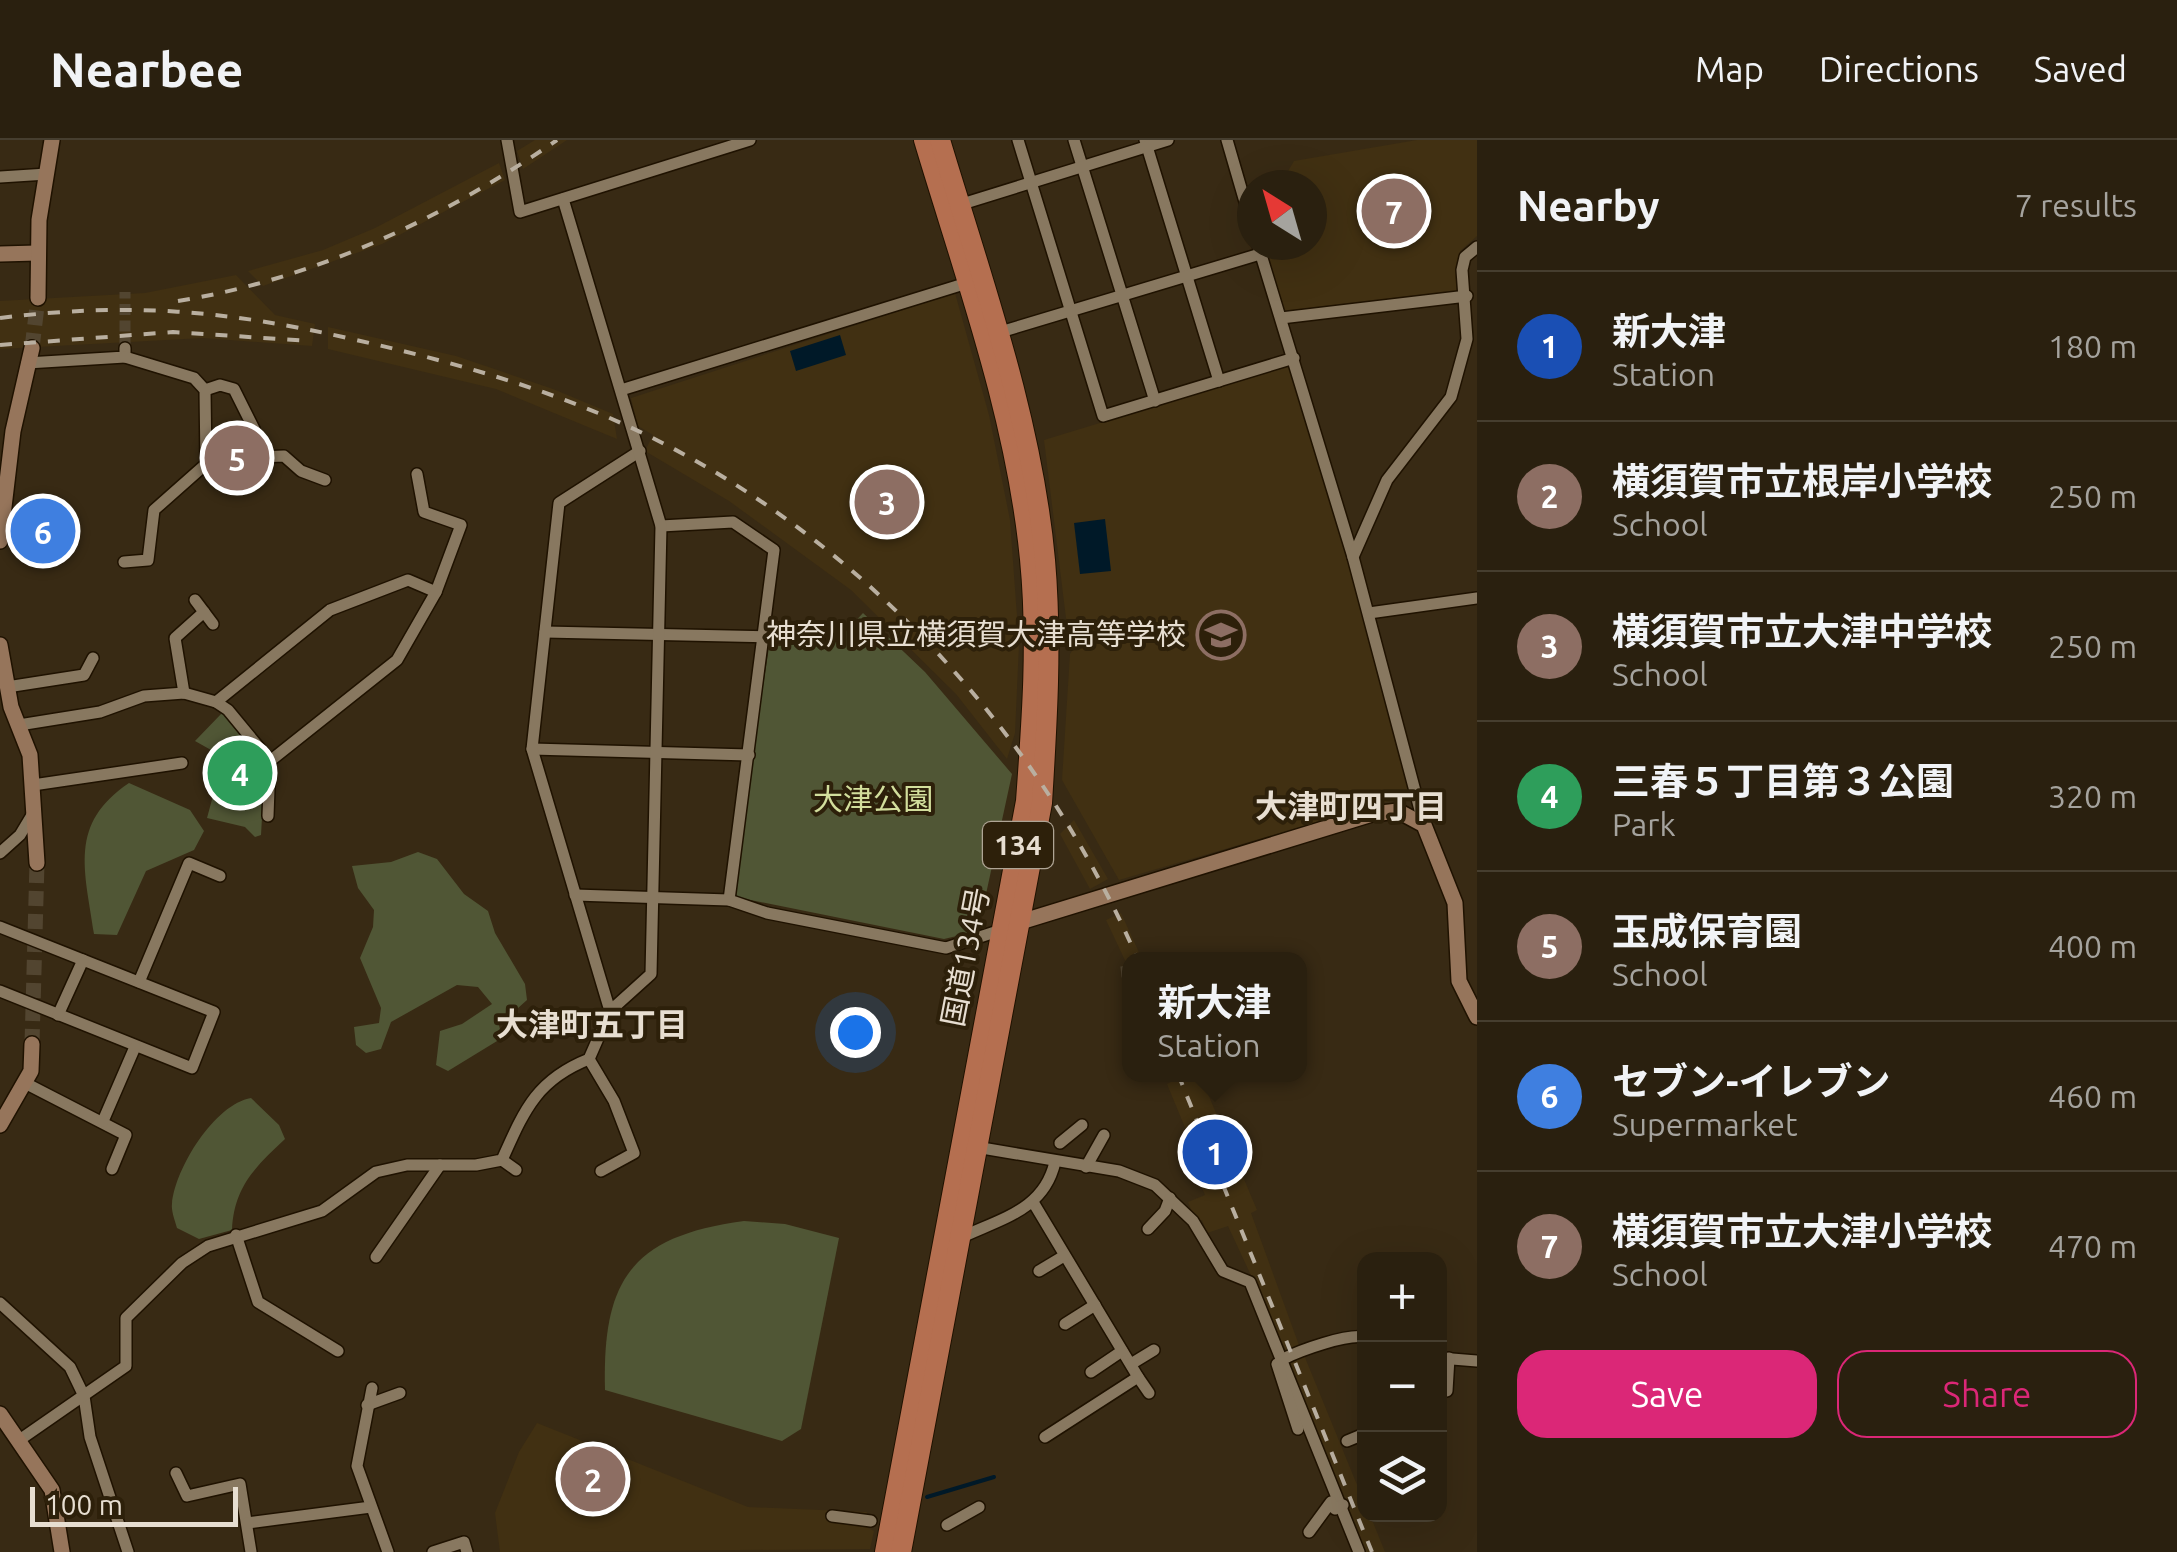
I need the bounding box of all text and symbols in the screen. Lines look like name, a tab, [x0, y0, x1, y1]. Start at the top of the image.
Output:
text: Nearbee	[50, 42, 243, 96]
text: Map	[1695, 49, 1764, 89]
text: Directions	[1819, 49, 1979, 89]
text: Saved	[2034, 49, 2127, 89]
north arrow	[1237, 170, 1327, 260]
pin: 7	[1362, 174, 1426, 248]
text: Nearby	[1517, 182, 1660, 229]
text: 7 results	[2015, 187, 2137, 223]
text: 新大津	[1612, 310, 1726, 352]
text: 1	[1540, 328, 1559, 364]
text: 180 m	[2048, 328, 2137, 364]
text: Station	[1612, 356, 1715, 392]
pin: 5	[204, 420, 270, 496]
text: 横須賀市立根岸小学校	[1612, 460, 1992, 502]
pin: 3	[854, 464, 920, 540]
text: 2	[1540, 478, 1559, 514]
text: 250 m	[2048, 478, 2137, 514]
pin: 6	[10, 494, 76, 568]
text: School	[1612, 506, 1708, 542]
school or university icon: 神奈川県立横須賀大津高等学校	[1195, 609, 1247, 661]
text: 横須賀市立大津中学校	[1612, 610, 1992, 652]
place label: 神奈川県立横須賀大津高等学校	[766, 617, 1186, 651]
text: 3	[1540, 628, 1559, 664]
text: 250 m	[2048, 628, 2137, 664]
text: School	[1612, 656, 1708, 692]
pin: 4	[208, 736, 272, 810]
text: 三春５丁目第３公園	[1612, 760, 1954, 802]
text: 4	[1540, 778, 1559, 814]
text: 320 m	[2048, 778, 2137, 814]
park label: 大津公園	[813, 782, 933, 816]
district label: 大津町四丁目	[1255, 788, 1447, 824]
text: Park	[1612, 806, 1676, 842]
road number: 134	[983, 822, 1053, 868]
street label: 国道134号	[935, 884, 995, 1029]
text: 玉成保育園	[1612, 910, 1802, 952]
text: 5	[1540, 928, 1559, 964]
text: 400 m	[2048, 928, 2137, 964]
popup	[1122, 952, 1307, 1082]
text: School	[1612, 956, 1708, 992]
text: 新大津	[1157, 981, 1272, 1023]
district label: 大津町五丁目	[496, 1006, 688, 1042]
your location	[830, 1007, 881, 1058]
text: Station	[1157, 1027, 1261, 1063]
text: セブン-イレブン	[1612, 1060, 1890, 1102]
text: 6	[1540, 1078, 1559, 1114]
text: 460 m	[2048, 1078, 2137, 1114]
text: Supermarket	[1612, 1106, 1798, 1142]
pin: 1	[1182, 1114, 1248, 1190]
text: 横須賀市立大津小学校	[1612, 1210, 1992, 1252]
text: 7	[1540, 1228, 1559, 1264]
text: 470 m	[2048, 1228, 2137, 1264]
map controls	[1357, 1252, 1447, 1522]
button: +	[1357, 1252, 1447, 1342]
text: School	[1612, 1256, 1708, 1292]
button: −	[1357, 1342, 1447, 1432]
button: Save	[1517, 1350, 1817, 1438]
button: Share	[1837, 1350, 2137, 1438]
button: layers	[1357, 1432, 1447, 1522]
pin: 2	[560, 1442, 626, 1516]
scale bar	[30, 1482, 238, 1526]
text: 100 m	[45, 1489, 123, 1520]

